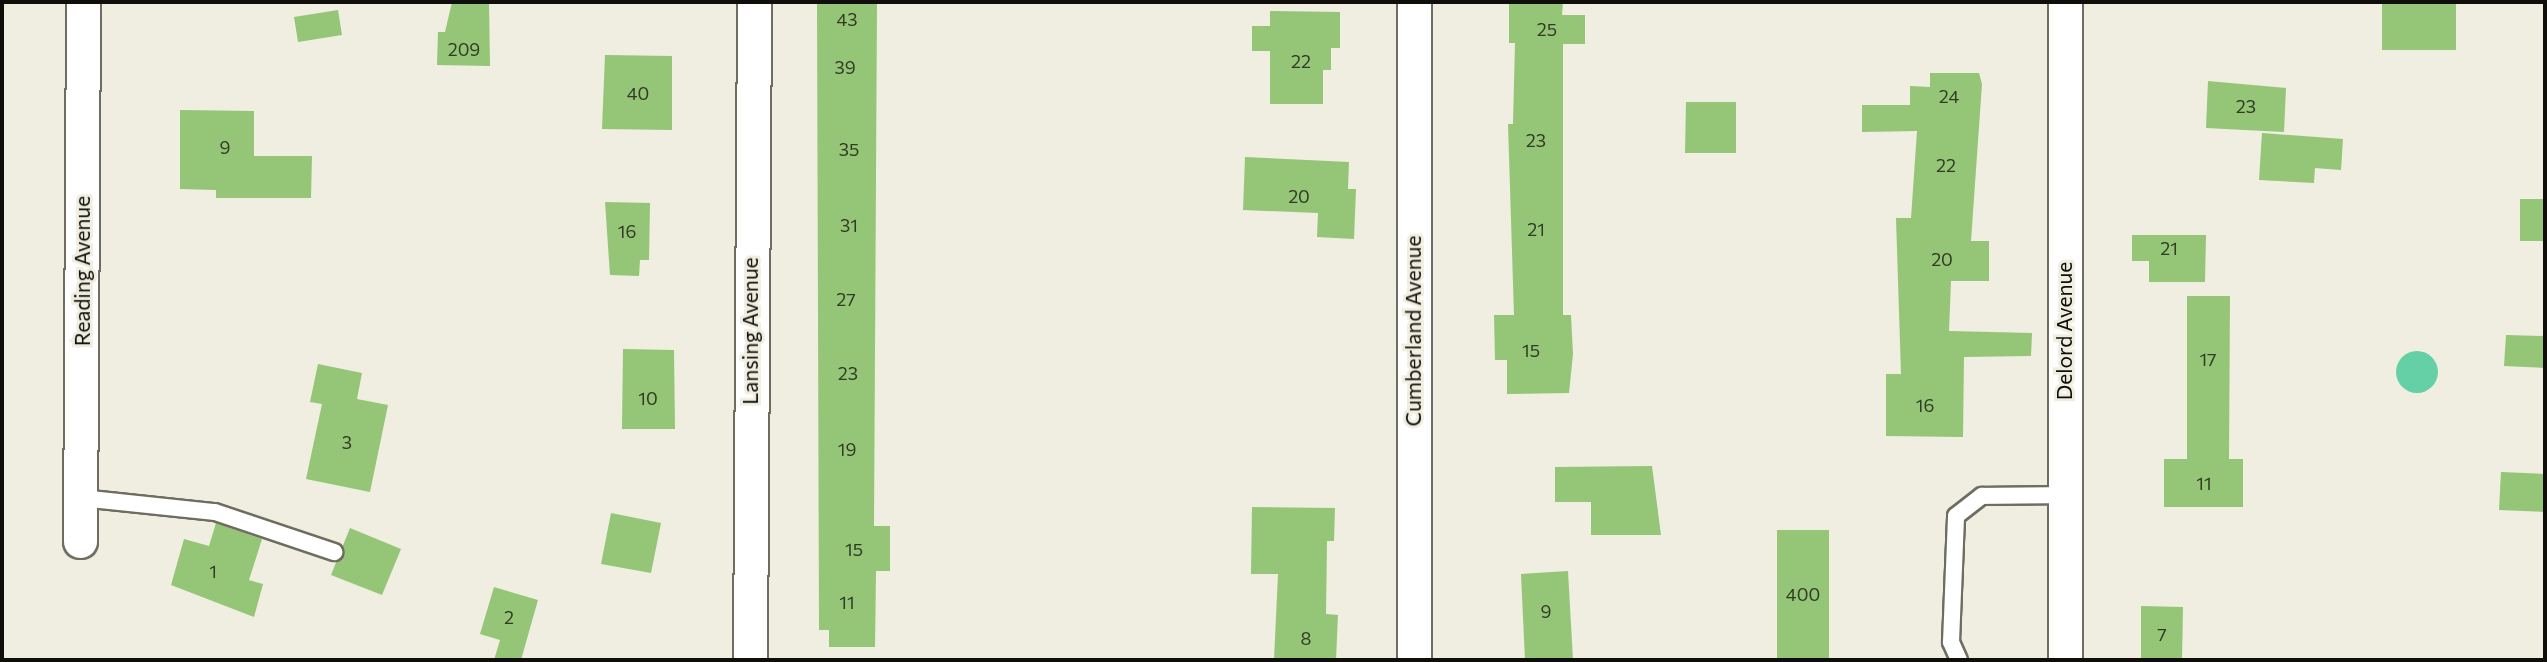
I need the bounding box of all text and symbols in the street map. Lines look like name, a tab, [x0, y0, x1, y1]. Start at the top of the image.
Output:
house number: 43	[836, 8, 858, 30]
house number: 25	[1537, 18, 1557, 40]
house number: 209	[448, 38, 480, 60]
house number: 22	[1291, 50, 1311, 72]
house number: 39	[834, 56, 856, 78]
house number: 40	[627, 82, 649, 104]
house number: 24	[1939, 85, 1959, 107]
house number: 23	[2236, 95, 2256, 117]
house number: 23	[1526, 129, 1546, 151]
house number: 9	[220, 136, 230, 158]
house number: 35	[839, 138, 859, 160]
house number: 22	[1936, 154, 1956, 176]
house number: 20	[1288, 185, 1310, 207]
street label: Reading Avenue	[69, 196, 95, 346]
house number: 31	[840, 214, 858, 236]
house number: 21	[1527, 218, 1545, 240]
house number: 16	[618, 220, 636, 242]
street label: Cumberland Avenue	[1400, 236, 1426, 426]
house number: 21	[2160, 237, 2178, 259]
house number: 20	[1931, 248, 1953, 270]
street label: Lansing Avenue	[737, 257, 763, 405]
street label: Delord Avenue	[2051, 262, 2077, 400]
house number: 27	[836, 288, 856, 310]
house number: 15	[1522, 339, 1540, 361]
house number: 17	[2199, 348, 2217, 370]
house number: 23	[838, 362, 858, 384]
house number: 10	[638, 387, 658, 409]
house number: 16	[1916, 394, 1934, 416]
house number: 3	[342, 431, 352, 453]
house number: 19	[838, 438, 856, 460]
house number: 11	[2196, 472, 2212, 494]
house number: 15	[845, 538, 863, 560]
house number: 1	[209, 560, 217, 582]
house number: 400	[1786, 583, 1820, 605]
house number: 11	[839, 591, 855, 613]
house number: 9	[1541, 600, 1551, 622]
house number: 2	[504, 606, 514, 628]
house number: 7	[2157, 623, 2167, 645]
house number: 8	[1301, 627, 1311, 649]

